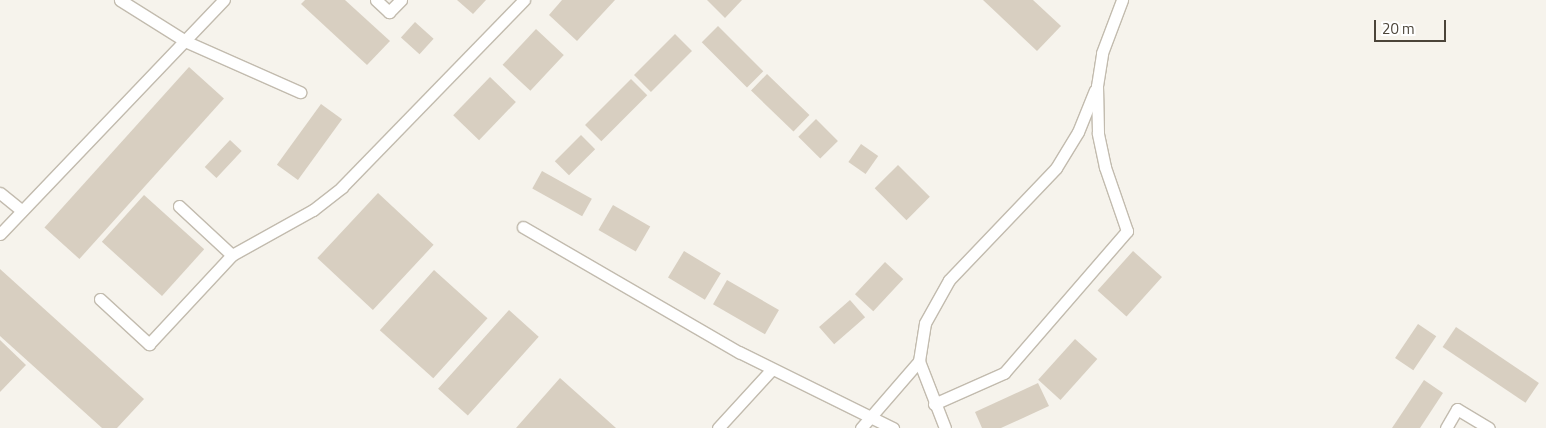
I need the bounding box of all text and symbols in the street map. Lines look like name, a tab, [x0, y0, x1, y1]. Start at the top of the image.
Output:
scale bar	[1376, 10, 1448, 42]
text: 20 m	[1382, 17, 1415, 40]

